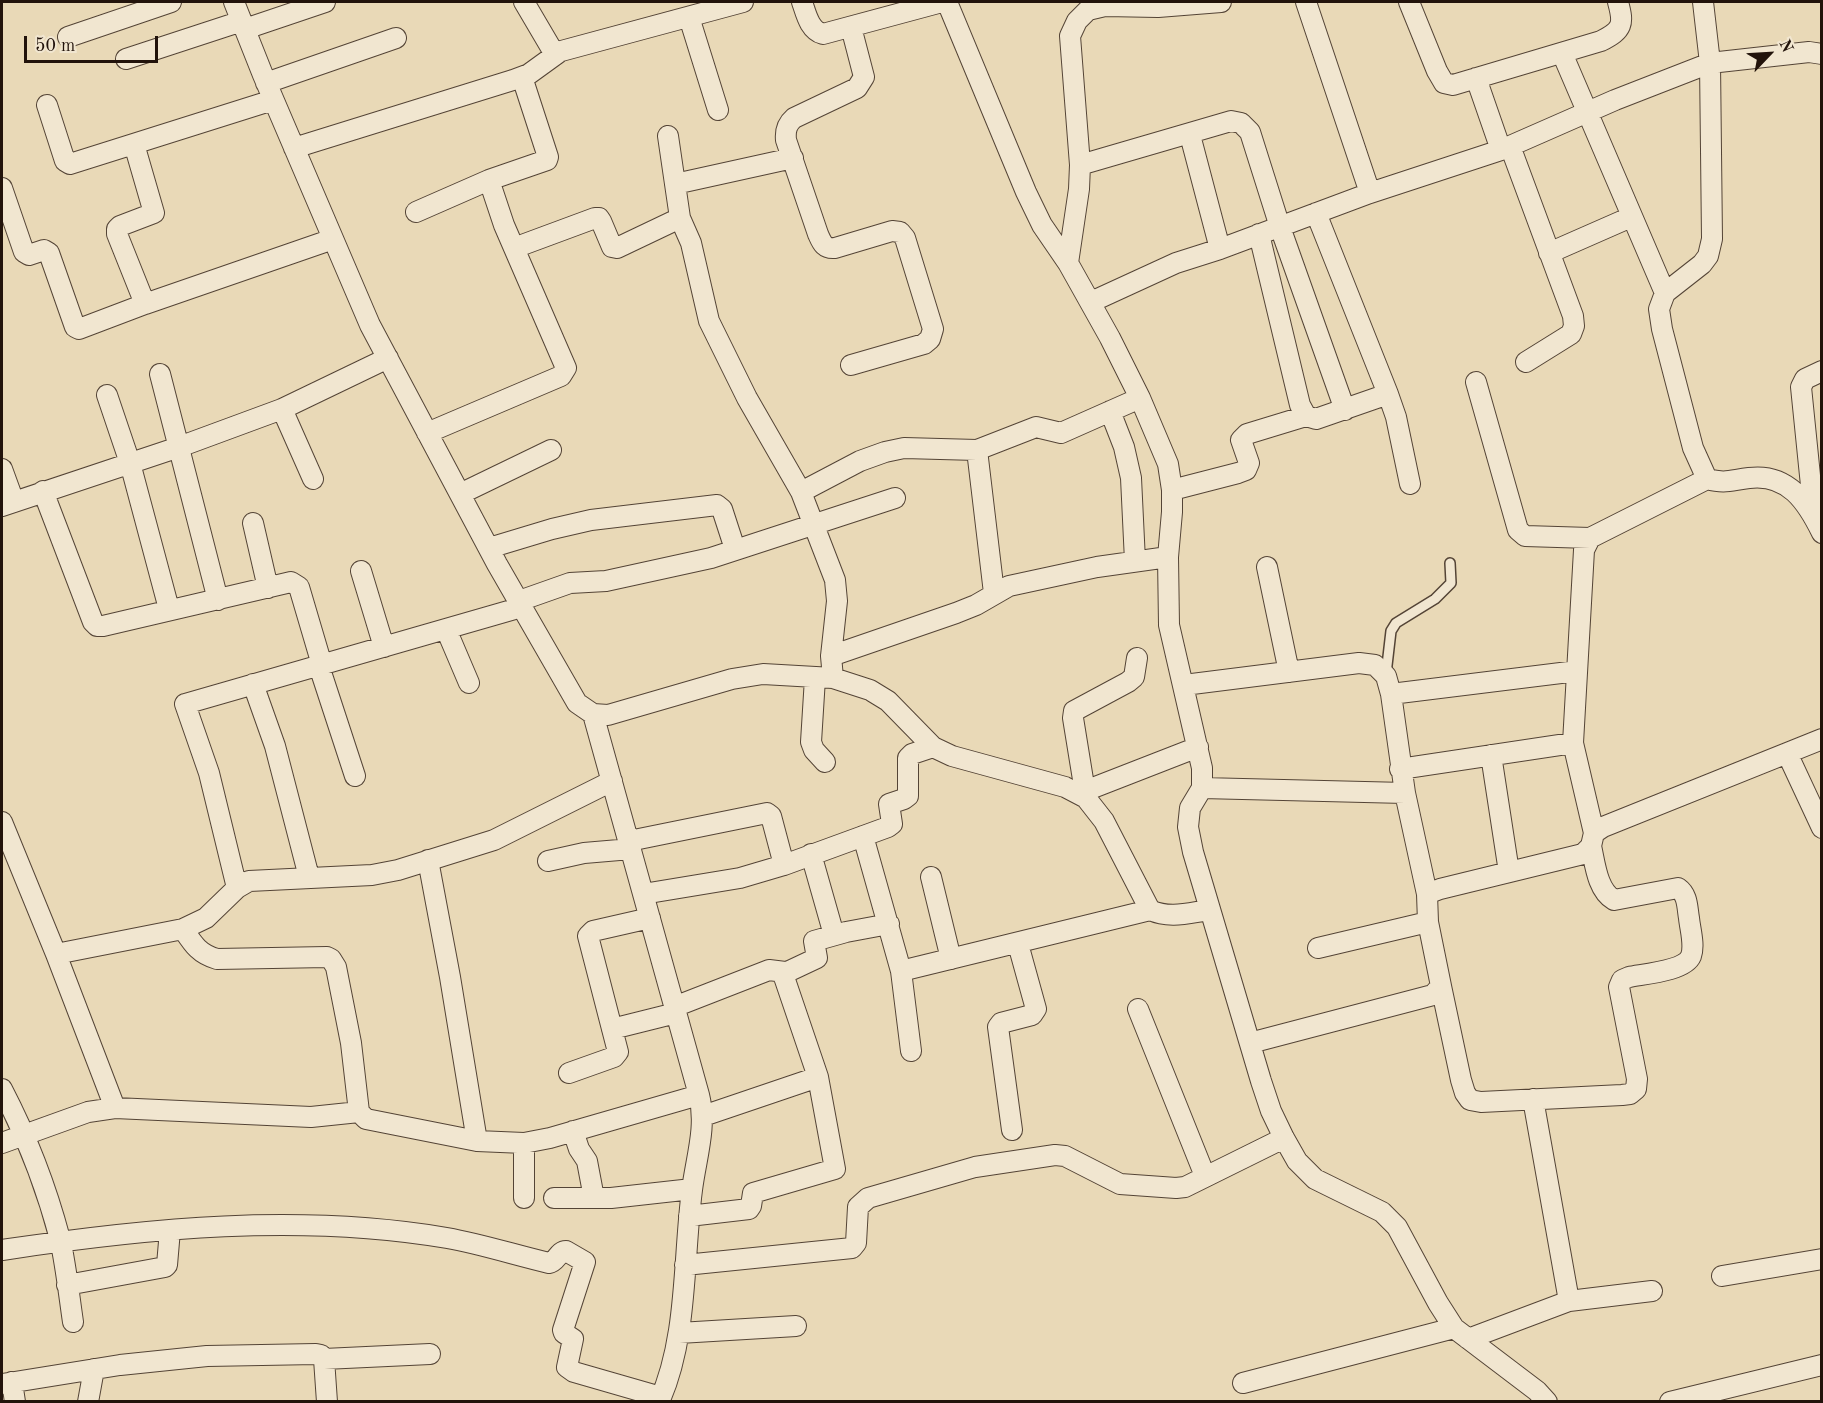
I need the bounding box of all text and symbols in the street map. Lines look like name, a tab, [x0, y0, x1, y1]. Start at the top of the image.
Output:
scale bar	[27, 24, 160, 62]
north arrow	[1739, 24, 1799, 84]
text: 50 m	[35, 37, 75, 55]
text: N	[1775, 37, 1795, 55]

